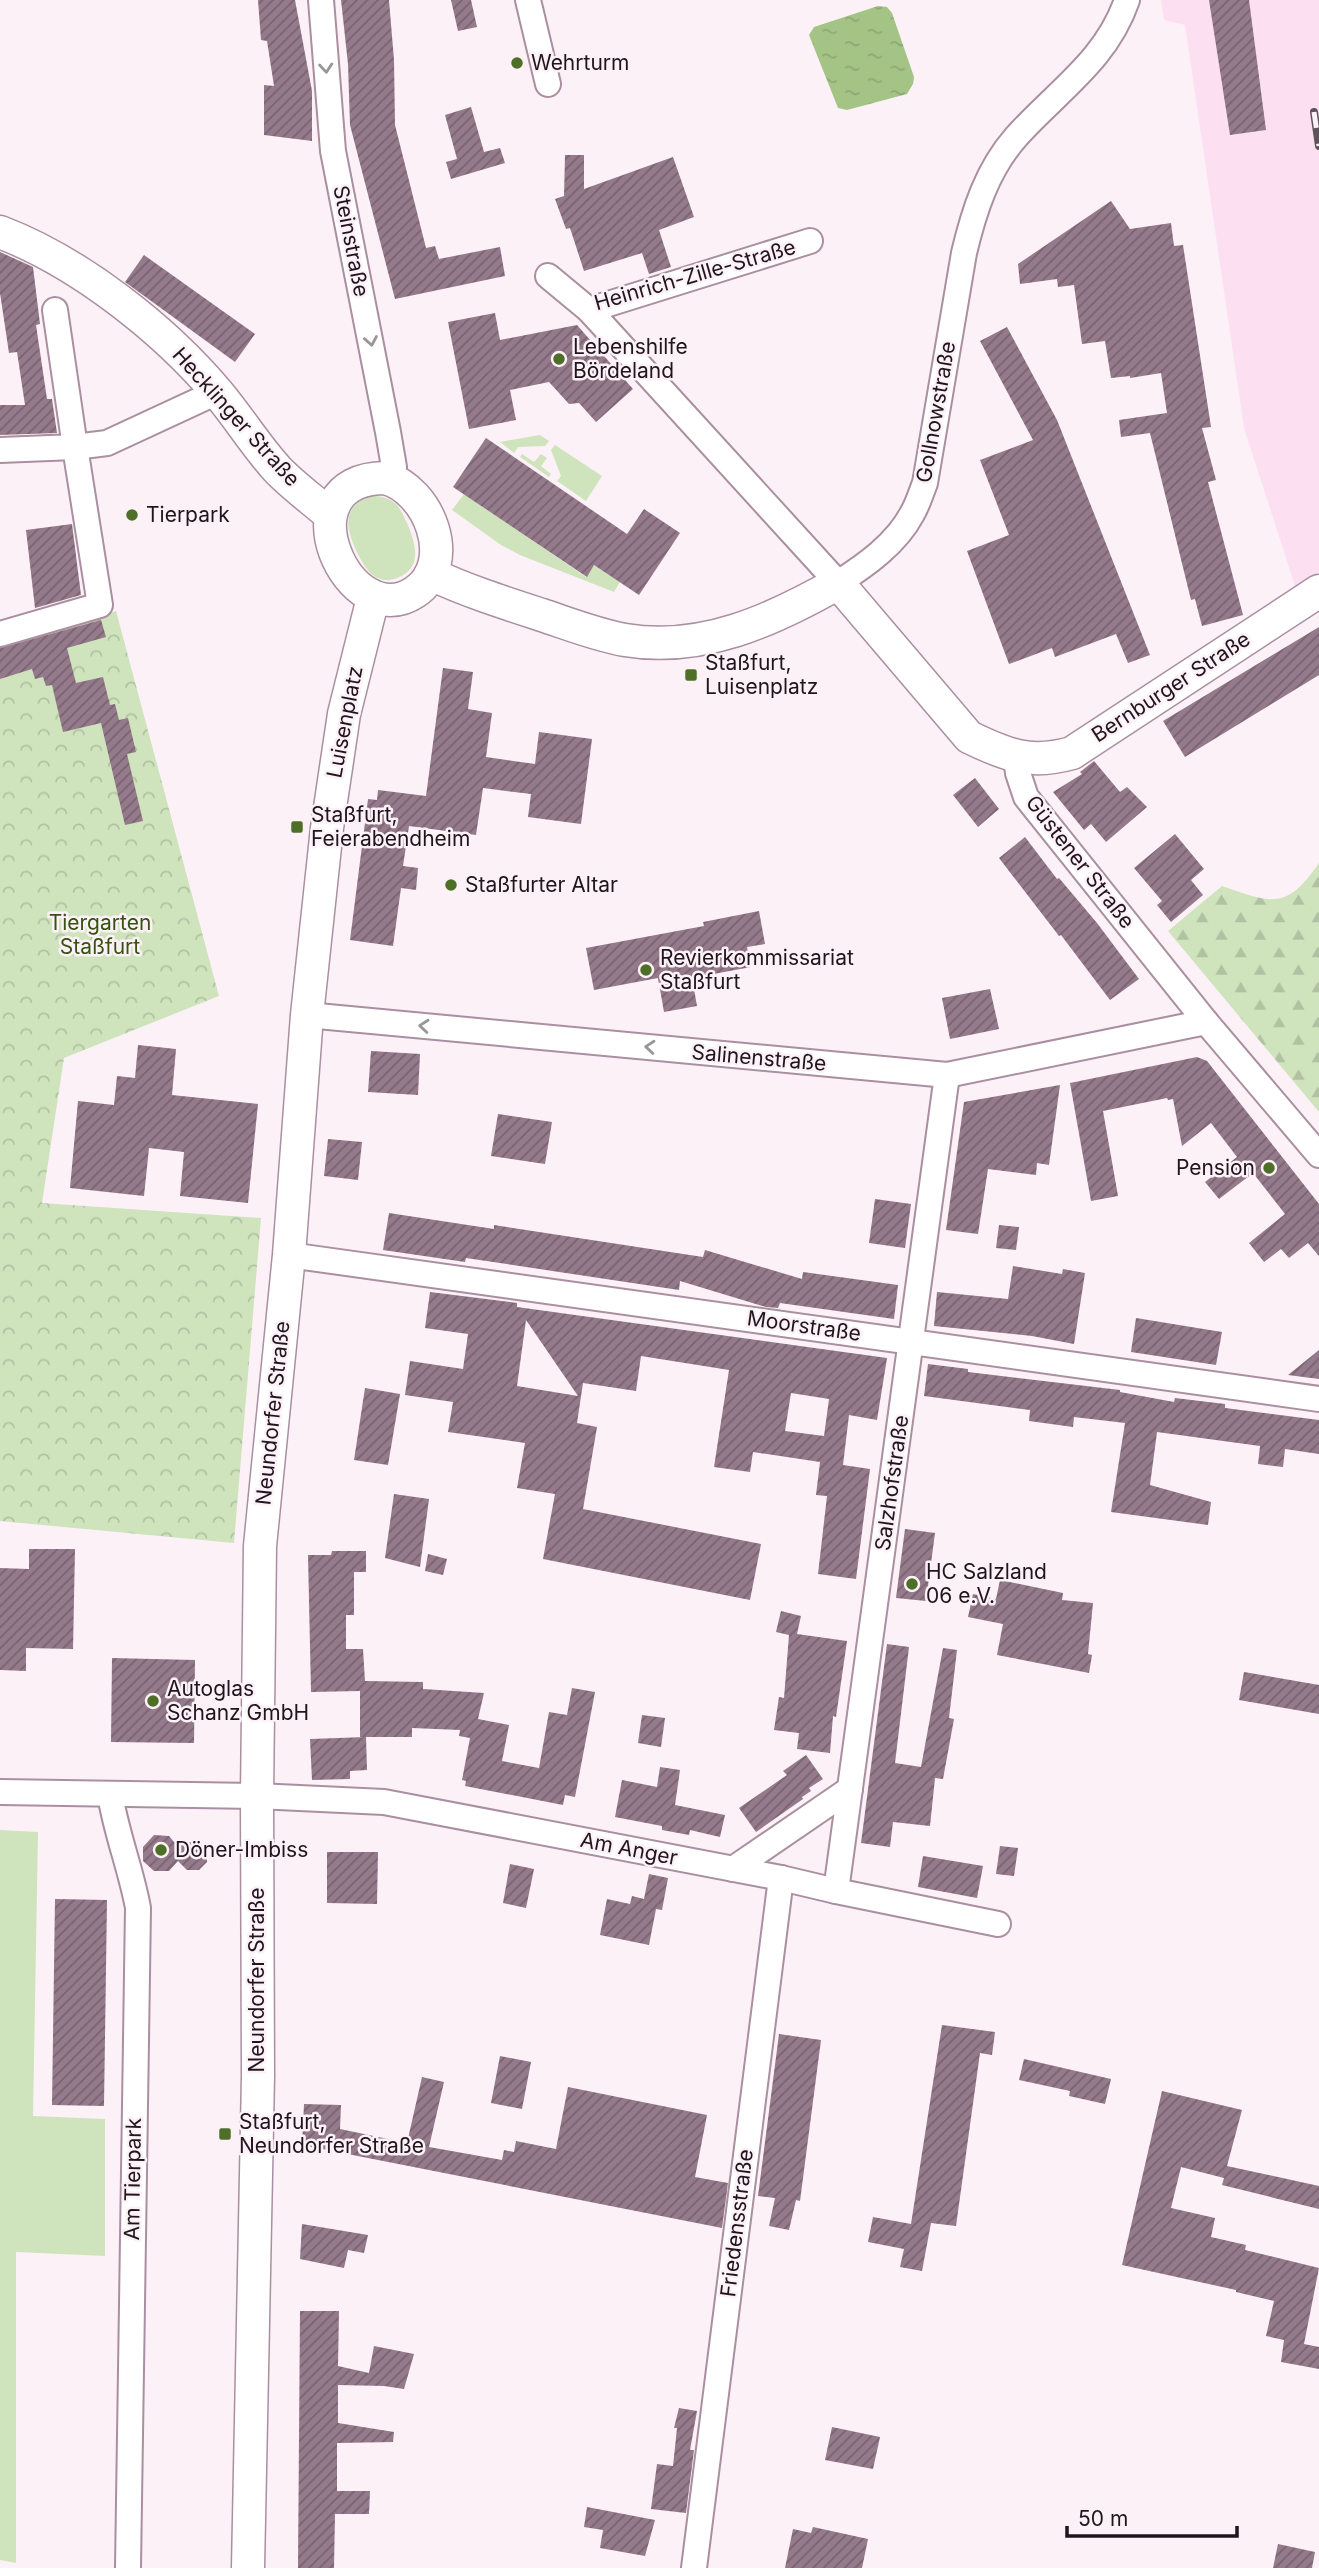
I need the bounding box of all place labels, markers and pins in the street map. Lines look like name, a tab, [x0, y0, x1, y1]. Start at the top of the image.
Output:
place label: Wehrturm	[531, 50, 629, 75]
marker: Wehrturm	[509, 55, 525, 71]
place label: Lebenshilfe Bördeland	[573, 334, 688, 383]
marker: Lebenshilfe Bördeland	[551, 351, 567, 367]
place label: Tierpark	[146, 502, 230, 527]
marker: Tierpark	[124, 507, 140, 523]
place label: Staßfurt, Luisenplatz	[705, 650, 818, 699]
marker: Staßfurt, Luisenplatz	[683, 667, 699, 683]
place label: Staßfurt, Feierabendheim	[311, 802, 470, 851]
marker: Staßfurt, Feierabendheim	[289, 819, 305, 835]
place label: Staßfurter Altar	[465, 872, 618, 897]
marker: Staßfurter Altar	[443, 877, 459, 893]
place label: Revierkommissariat Staßfurt	[660, 945, 854, 994]
marker: Revierkommissariat Staßfurt	[638, 962, 654, 978]
place label: Pension	[1176, 1155, 1255, 1180]
marker: Pension	[1261, 1160, 1277, 1176]
place label: HC Salzland 06 e.V.	[926, 1559, 1047, 1608]
marker: HC Salzland 06 e.V.	[904, 1576, 920, 1592]
place label: Autoglas Schanz GmbH	[167, 1676, 309, 1725]
marker: Autoglas Schanz GmbH	[145, 1693, 161, 1709]
place label: Döner-Imbiss	[175, 1837, 308, 1862]
marker: Döner-Imbiss	[153, 1842, 169, 1858]
place label: Staßfurt, Neundorfer Straße	[239, 2109, 424, 2158]
marker: Staßfurt, Neundorfer Straße	[217, 2126, 233, 2142]

